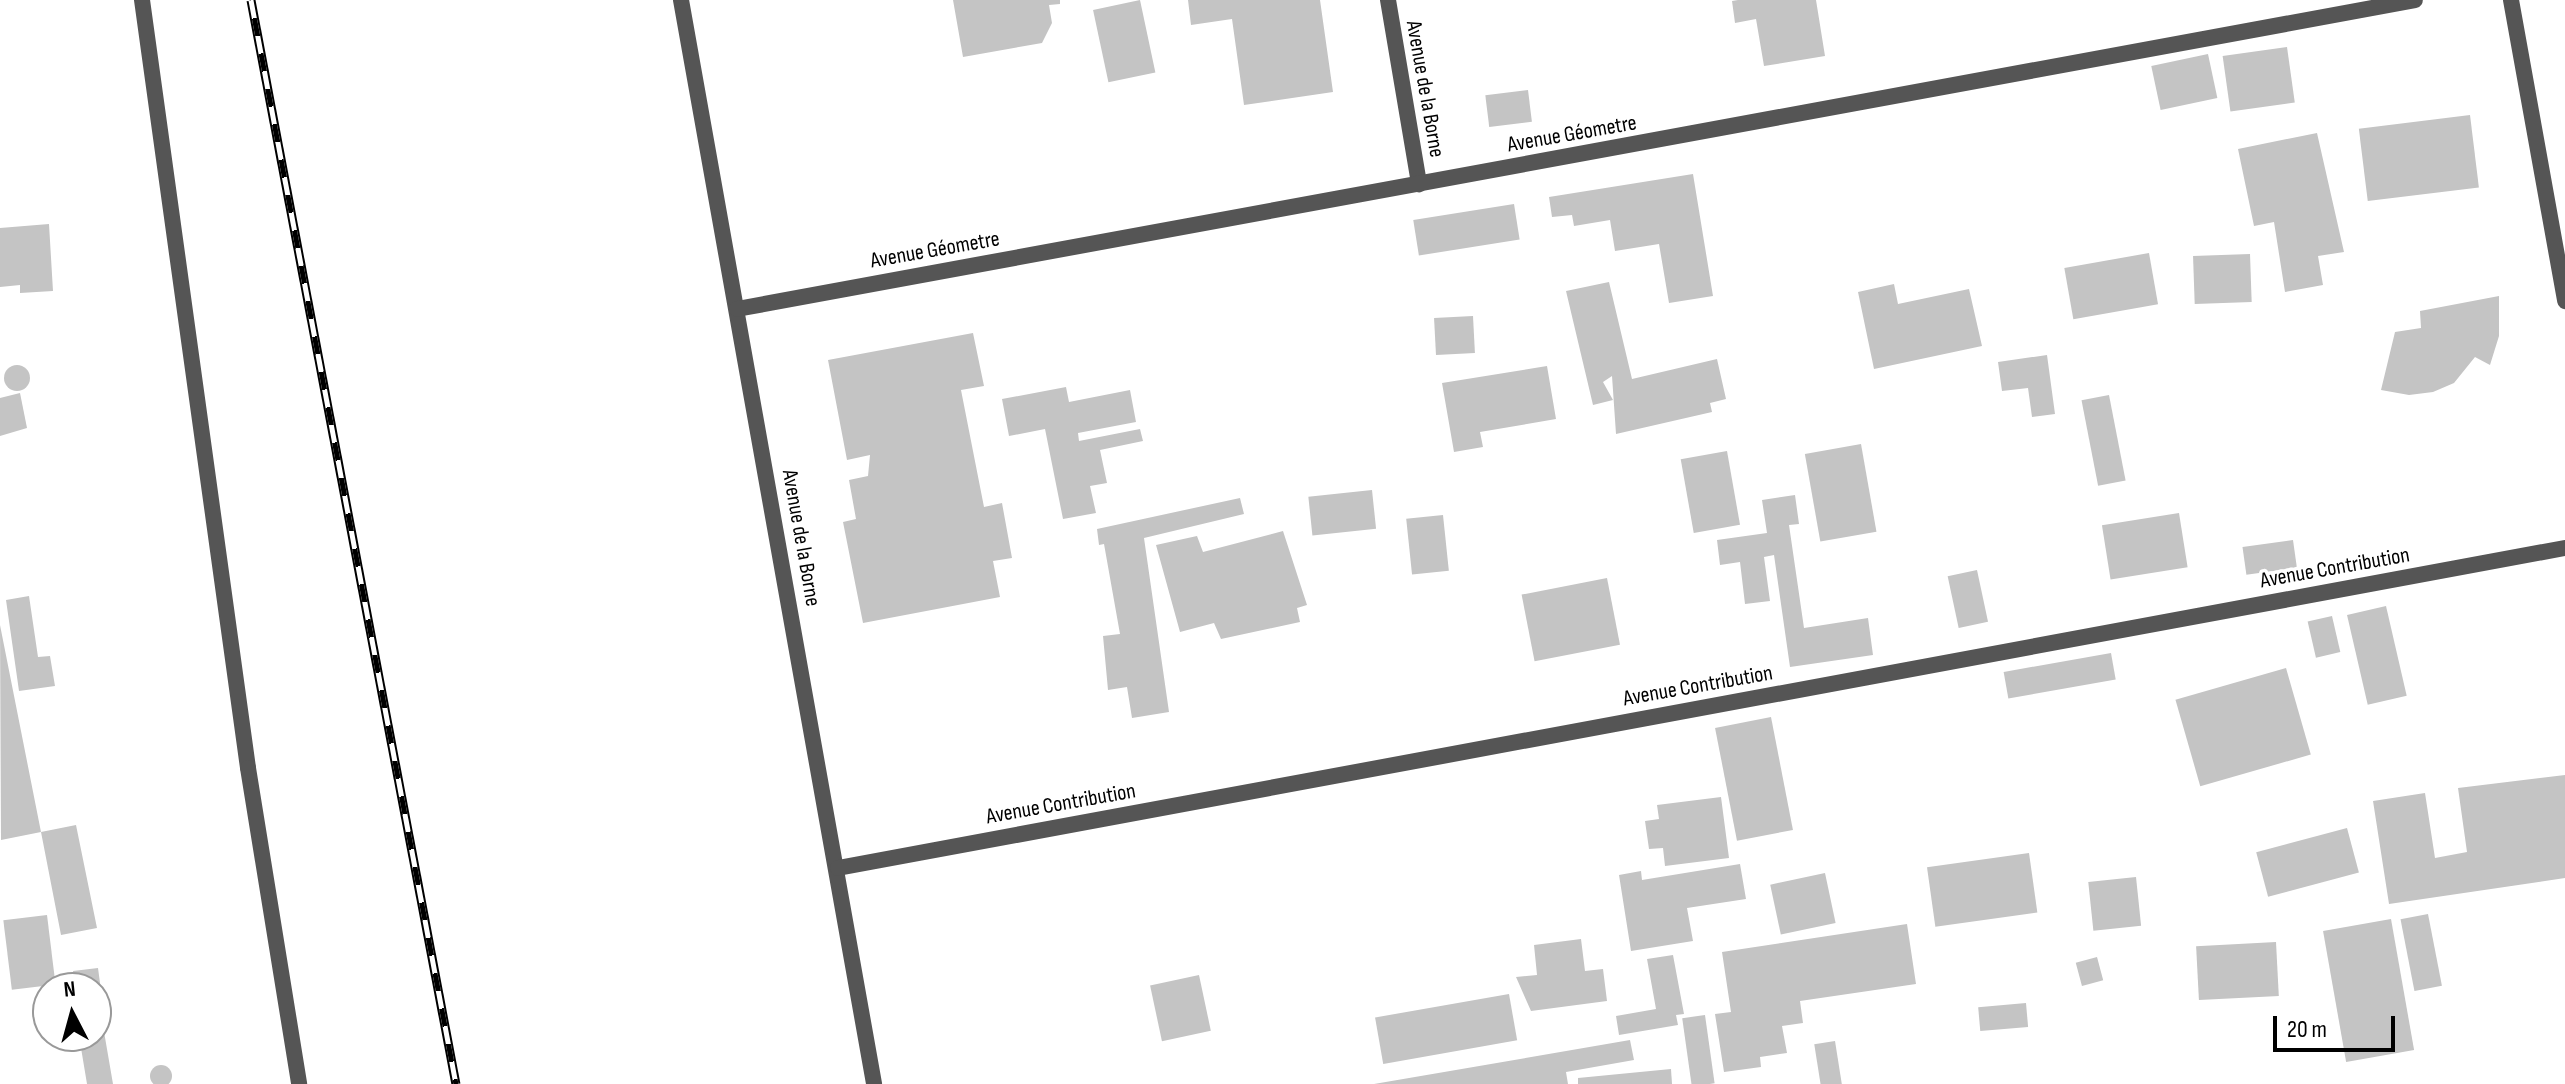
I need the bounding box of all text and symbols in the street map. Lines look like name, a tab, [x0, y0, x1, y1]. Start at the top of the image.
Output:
street label: Avenue de la Borne	[1400, 19, 1450, 159]
street label: Avenue Géometre	[1505, 110, 1639, 158]
street label: Avenue Géometre	[868, 226, 1002, 274]
street label: Avenue de la Borne	[776, 468, 826, 608]
street label: Avenue Contribution	[2258, 542, 2412, 594]
street label: Avenue Contribution	[1621, 660, 1775, 712]
street label: Avenue Contribution	[984, 778, 1138, 830]
north arrow	[32, 972, 112, 1052]
text: N	[62, 976, 77, 1004]
scale bar	[2277, 1000, 2399, 1050]
text: 20 m	[2287, 1015, 2327, 1044]

